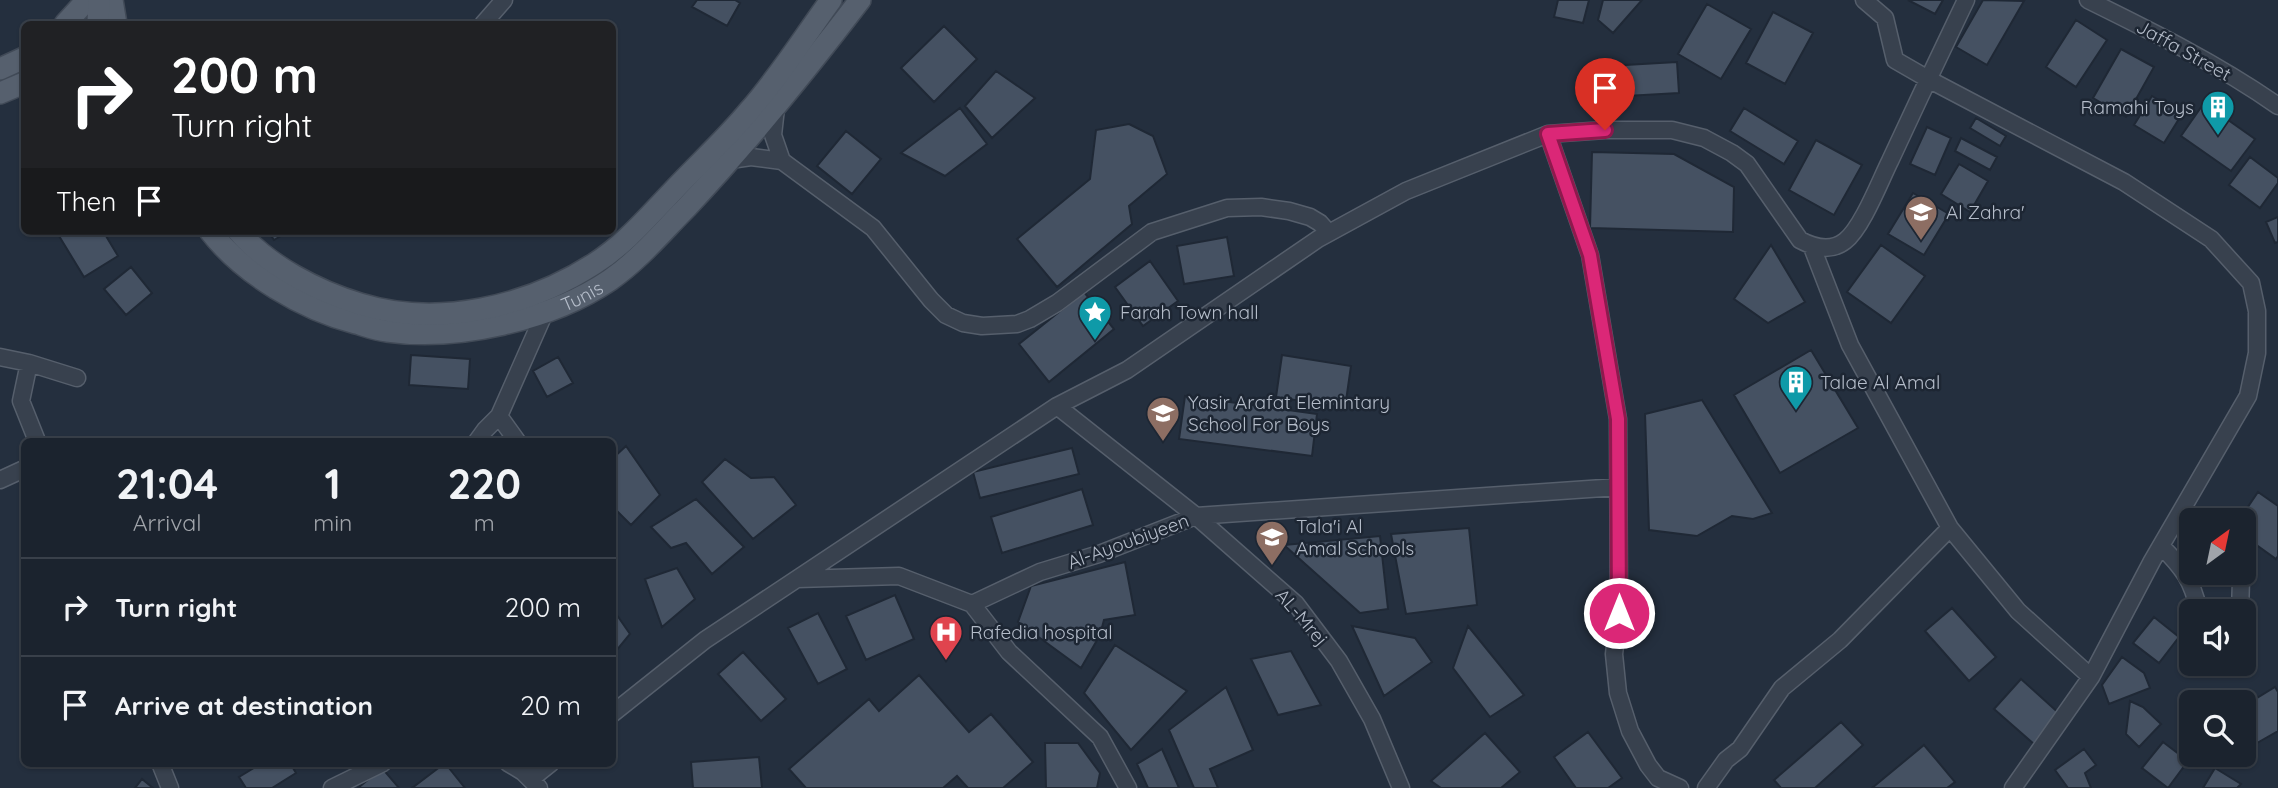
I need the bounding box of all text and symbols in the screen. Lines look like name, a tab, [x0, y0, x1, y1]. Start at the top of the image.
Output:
street label: Jaffa Street	[2132, 14, 2236, 86]
text: 200 m	[171, 44, 318, 105]
icon: right	[56, 49, 147, 140]
pin	[1575, 58, 1635, 130]
icon: arrive	[1586, 69, 1624, 107]
building icon: Ramahi Toys	[2199, 88, 2237, 137]
place label: Ramahi Toys	[2081, 95, 2194, 119]
text: Turn right	[171, 105, 312, 145]
icon: arrive	[130, 182, 168, 220]
text: Then	[56, 185, 116, 218]
school or university icon: Al Zahra'	[1902, 193, 1940, 242]
place label: Al Zahra'	[1946, 200, 2025, 224]
street label: Tunis	[557, 275, 607, 317]
place icon: Farah Town hall	[1076, 293, 1114, 342]
place label: Farah Town hall	[1120, 300, 1259, 324]
building icon: Talae Al Amal	[1777, 363, 1815, 412]
place label: Talae Al Amal	[1820, 370, 1940, 394]
place label: Yasir Arafat Elemintary School For Boys	[1188, 390, 1390, 436]
school or university icon: Yasir Arafat Elemintary School For Boys	[1144, 394, 1182, 443]
text: 21:04	[116, 457, 218, 510]
text: 1	[325, 457, 341, 510]
text: 220	[447, 457, 521, 510]
text: Arrival	[133, 508, 202, 537]
text: min	[313, 508, 352, 537]
text: m	[474, 508, 495, 537]
street label: Al-Ayoubiyeen	[1064, 508, 1192, 574]
north arrow	[2179, 508, 2256, 584]
map controls	[2179, 508, 2256, 767]
place label: Tala'i Al Amal Schools	[1296, 514, 1414, 560]
school or university icon: Tala'i Al Amal Schools	[1253, 518, 1291, 567]
position arrow	[1582, 576, 1656, 650]
street label: AL-Mrej	[1271, 583, 1333, 651]
icon: right	[56, 588, 94, 626]
text: Turn right	[115, 591, 237, 624]
text: 200 m	[505, 591, 581, 624]
button: sound	[2179, 599, 2256, 676]
hospital icon: Rafedia hospital	[927, 613, 965, 662]
place label: Rafedia hospital	[970, 620, 1113, 644]
icon: arrive	[56, 686, 94, 724]
text: Arrive at destination	[115, 689, 373, 722]
text: 20 m	[520, 689, 581, 722]
button: search	[2179, 690, 2256, 767]

